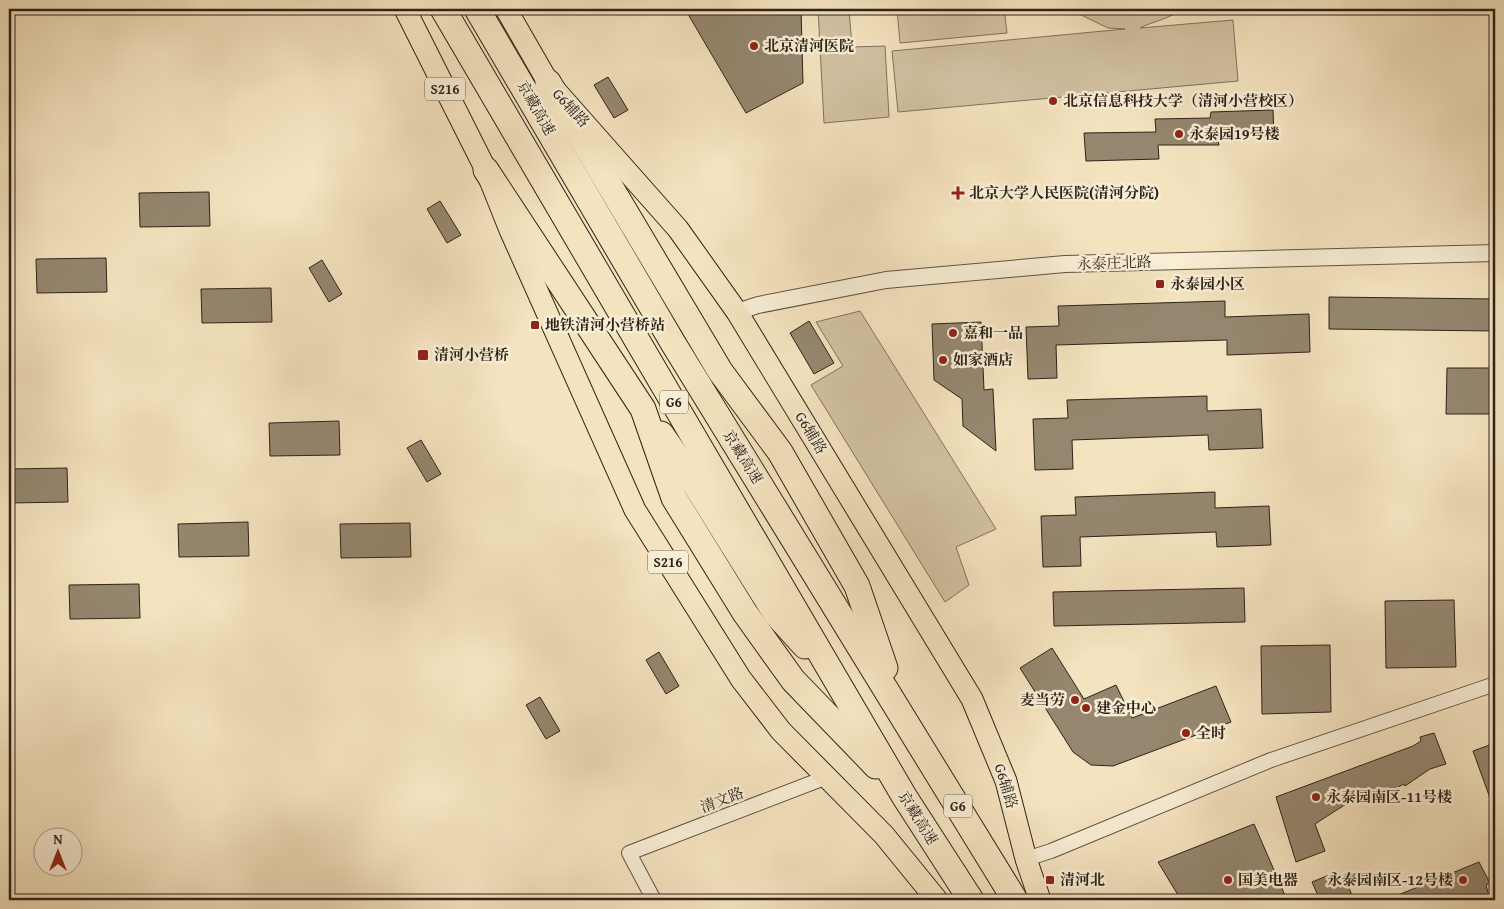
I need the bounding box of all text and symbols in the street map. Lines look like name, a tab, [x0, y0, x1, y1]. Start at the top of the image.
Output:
place label: 北京清河医院	[764, 35, 854, 56]
marker: 北京清河医院	[748, 40, 760, 52]
street label: 京藏高速	[512, 77, 561, 139]
road number: S216	[425, 78, 465, 100]
street label: G6辅路	[548, 84, 595, 132]
place label: 北京信息科技大学（清河小营校区）	[1063, 90, 1303, 111]
marker: 北京信息科技大学（清河小营校区）	[1047, 95, 1059, 107]
place label: 永泰园19号楼	[1189, 123, 1280, 144]
marker: 永泰园19号楼	[1173, 128, 1185, 140]
place label: 北京大学人民医院(清河分院)	[969, 182, 1159, 203]
marker: 北京大学人民医院(清河分院)	[951, 186, 965, 200]
street label: 永泰庄北路	[1076, 251, 1152, 274]
place label: 永泰园小区	[1170, 273, 1245, 294]
marker: 永泰园小区	[1154, 278, 1166, 290]
place label: 地铁清河小营桥站	[545, 314, 665, 335]
marker: 地铁清河小营桥站	[529, 319, 541, 331]
place label: 嘉和一品	[963, 322, 1023, 343]
marker: 嘉和一品	[947, 327, 959, 339]
place label: 清河小营桥	[434, 344, 509, 365]
marker: 清河小营桥	[416, 348, 430, 362]
place label: 如家酒店	[953, 349, 1013, 370]
marker: 如家酒店	[937, 354, 949, 366]
road number: G6	[660, 391, 688, 414]
street label: G6辅路	[791, 408, 832, 458]
street label: 京藏高速	[719, 426, 768, 488]
road number: S216	[648, 550, 688, 574]
place label: 麦当劳	[1020, 689, 1065, 710]
marker: 麦当劳	[1069, 694, 1081, 706]
place label: 建金中心	[1096, 697, 1156, 718]
marker: 建金中心	[1080, 702, 1092, 714]
place label: 全时	[1196, 722, 1226, 743]
marker: 全时	[1180, 727, 1192, 739]
street label: G6辅路	[990, 761, 1023, 811]
street label: 清文路	[697, 782, 747, 817]
place label: 永泰园南区-11号楼	[1326, 786, 1452, 807]
street label: 京藏高速	[894, 787, 943, 849]
marker: 永泰园南区-11号楼	[1310, 791, 1322, 803]
road number: G6	[944, 794, 972, 818]
north arrow	[32, 826, 82, 876]
text: N	[53, 829, 63, 849]
place label: 清河北	[1060, 869, 1105, 890]
place label: 国美电器	[1238, 869, 1298, 890]
place label: 永泰园南区-12号楼	[1327, 869, 1453, 890]
marker: 清河北	[1044, 874, 1056, 886]
marker: 国美电器	[1222, 874, 1234, 886]
marker: 永泰园南区-12号楼	[1457, 874, 1469, 886]

